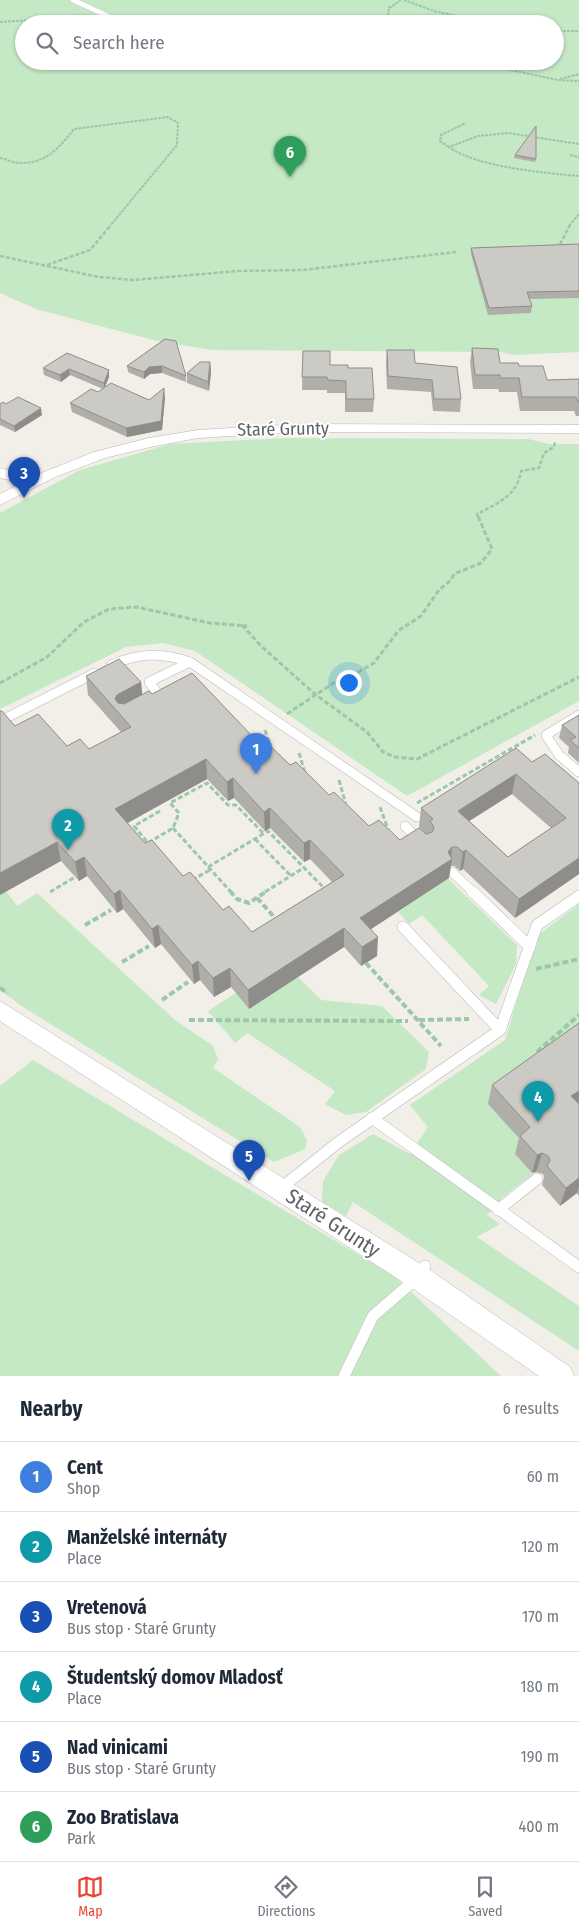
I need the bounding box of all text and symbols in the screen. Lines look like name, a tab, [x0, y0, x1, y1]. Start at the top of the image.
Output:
search box	[15, 15, 564, 70]
icon: search	[33, 29, 61, 57]
text: Search here	[73, 31, 165, 54]
pin: 6	[274, 136, 306, 177]
street label: Staré Grunty	[237, 417, 329, 441]
pin: 3	[8, 457, 40, 498]
your location	[336, 670, 362, 696]
pin: 1	[240, 733, 272, 774]
pin: 2	[52, 809, 84, 850]
pin: 4	[522, 1081, 554, 1122]
pin: 5	[233, 1140, 265, 1181]
street label: Staré Grunty	[281, 1183, 386, 1263]
text: Nearby	[20, 1396, 82, 1422]
text: 6 results	[503, 1399, 559, 1418]
text: Cent	[67, 1456, 103, 1479]
text: 1	[33, 1467, 39, 1486]
text: 60 m	[527, 1467, 559, 1486]
text: Shop	[67, 1479, 100, 1498]
text: Manželské internáty	[67, 1526, 227, 1549]
text: 2	[32, 1537, 40, 1556]
text: 120 m	[521, 1537, 559, 1556]
text: Place	[67, 1549, 102, 1568]
text: Vretenová	[67, 1596, 147, 1619]
text: 3	[32, 1607, 40, 1626]
text: 170 m	[522, 1607, 559, 1626]
text: Bus stop · Staré Grunty	[67, 1619, 216, 1638]
text: Študentský domov Mladosť	[67, 1666, 283, 1689]
text: 4	[32, 1677, 40, 1696]
text: 180 m	[520, 1677, 559, 1696]
text: Place	[67, 1689, 102, 1708]
text: Nad vinicami	[67, 1736, 168, 1759]
text: 5	[32, 1747, 40, 1766]
text: 190 m	[521, 1747, 559, 1766]
text: Bus stop · Staré Grunty	[67, 1759, 216, 1778]
text: Zoo Bratislava	[67, 1806, 179, 1829]
text: 6	[32, 1817, 40, 1836]
text: 400 m	[519, 1817, 559, 1836]
text: Park	[67, 1829, 95, 1848]
tab: Map	[76, 1873, 104, 1920]
tab: Directions	[257, 1873, 315, 1920]
tab: Saved	[468, 1873, 503, 1920]

